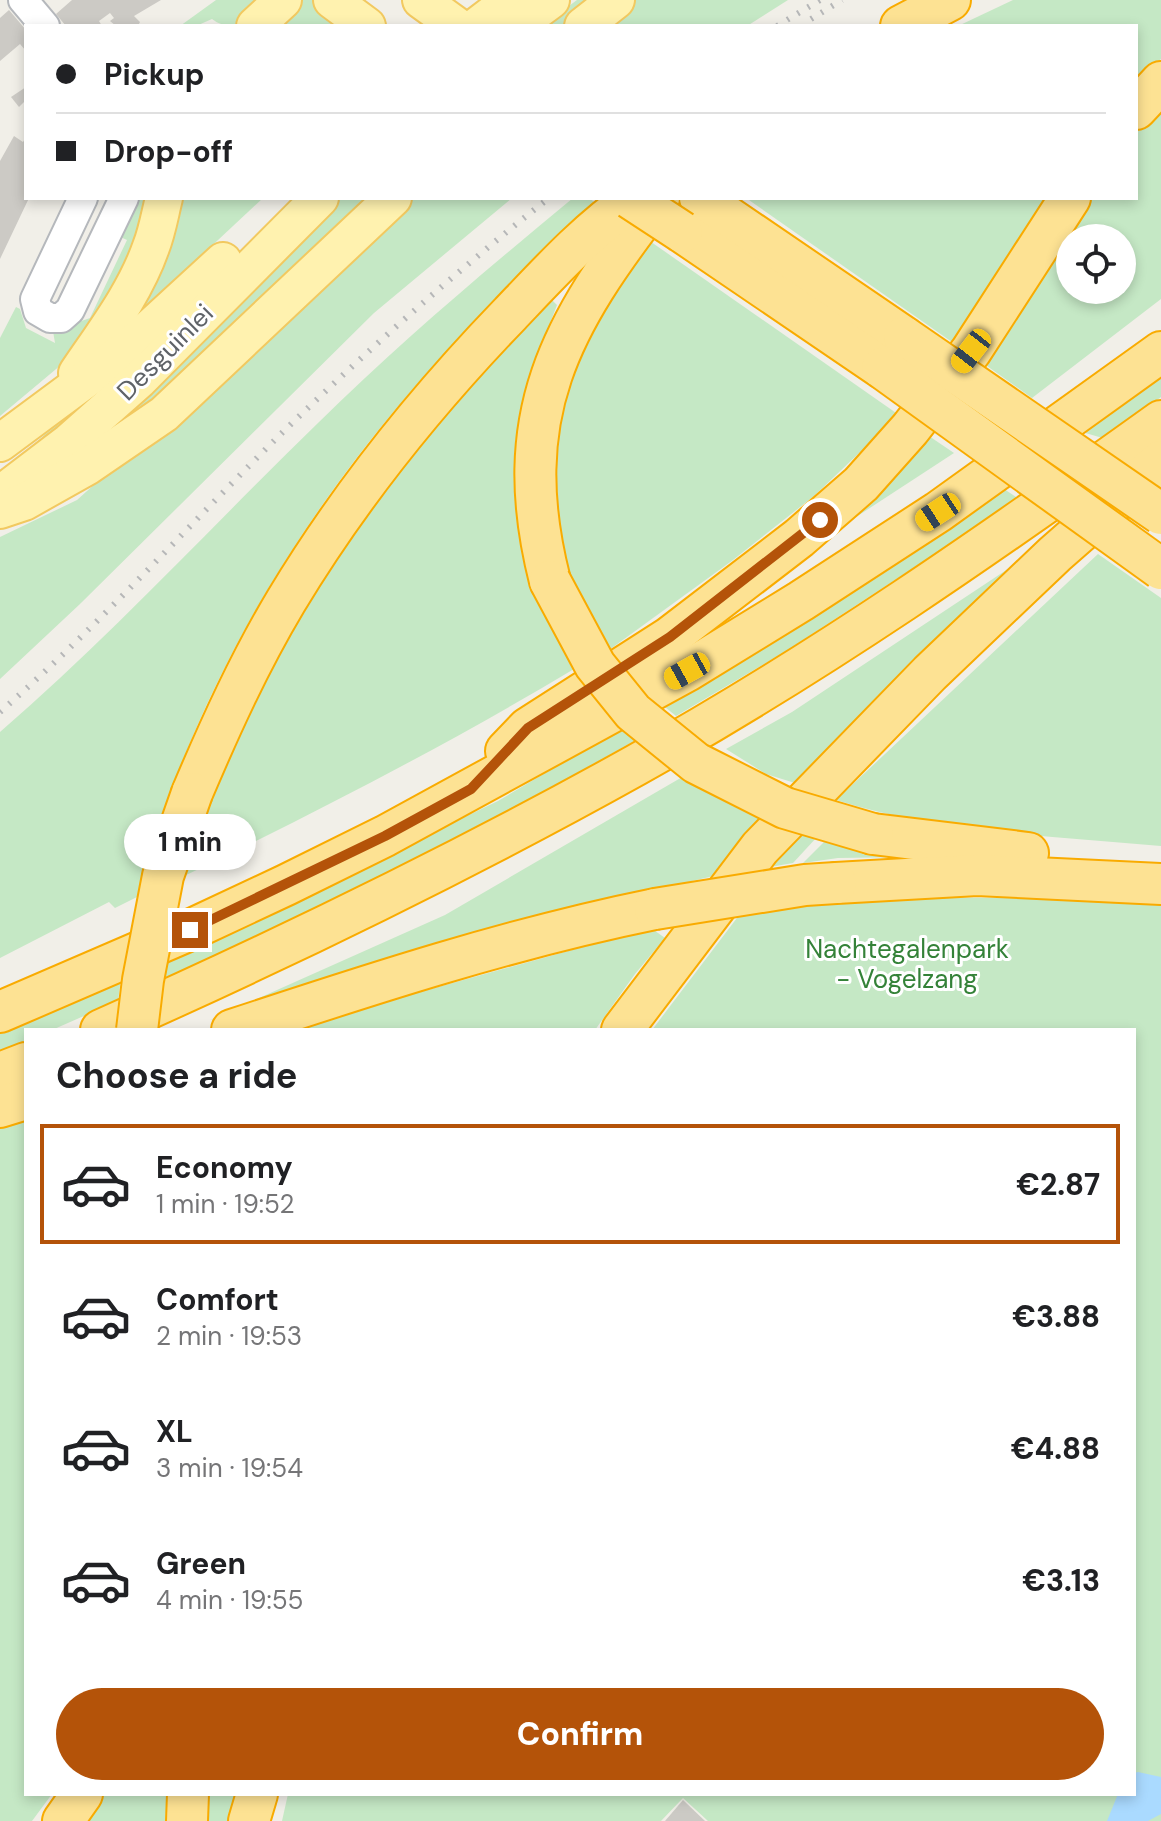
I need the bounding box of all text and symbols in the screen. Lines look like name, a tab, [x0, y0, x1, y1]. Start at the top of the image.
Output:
text: Pickup	[104, 55, 204, 94]
text: Drop-off	[104, 132, 233, 171]
map controls	[1056, 224, 1136, 304]
button: locate	[1056, 224, 1136, 304]
street label: Desguinlei	[109, 296, 221, 408]
car	[947, 325, 995, 377]
car	[911, 489, 965, 535]
route start	[802, 502, 838, 538]
car	[660, 649, 714, 693]
callout: 1 min	[124, 814, 256, 870]
text: 1 min	[158, 825, 222, 859]
route end	[172, 912, 208, 948]
park label: Nachtegalenpark - Vogelzang	[805, 932, 1009, 996]
text: Choose a ride	[56, 1052, 297, 1099]
icon: car	[60, 1148, 132, 1220]
text: Economy	[156, 1148, 293, 1187]
text: €2.87	[1016, 1165, 1100, 1204]
text: 1 min · 19:52	[156, 1187, 294, 1221]
icon: car	[60, 1280, 132, 1352]
text: Comfort	[156, 1280, 279, 1319]
text: €3.88	[1012, 1297, 1100, 1336]
text: 2 min · 19:53	[156, 1319, 302, 1353]
icon: car	[60, 1412, 132, 1484]
text: XL	[156, 1412, 193, 1451]
text: €4.88	[1011, 1429, 1100, 1468]
text: 3 min · 19:54	[156, 1451, 303, 1485]
icon: car	[60, 1544, 132, 1616]
text: Green	[156, 1544, 246, 1583]
text: €3.13	[1022, 1561, 1100, 1600]
text: 4 min · 19:55	[156, 1583, 303, 1617]
button: Confirm	[56, 1688, 1104, 1780]

